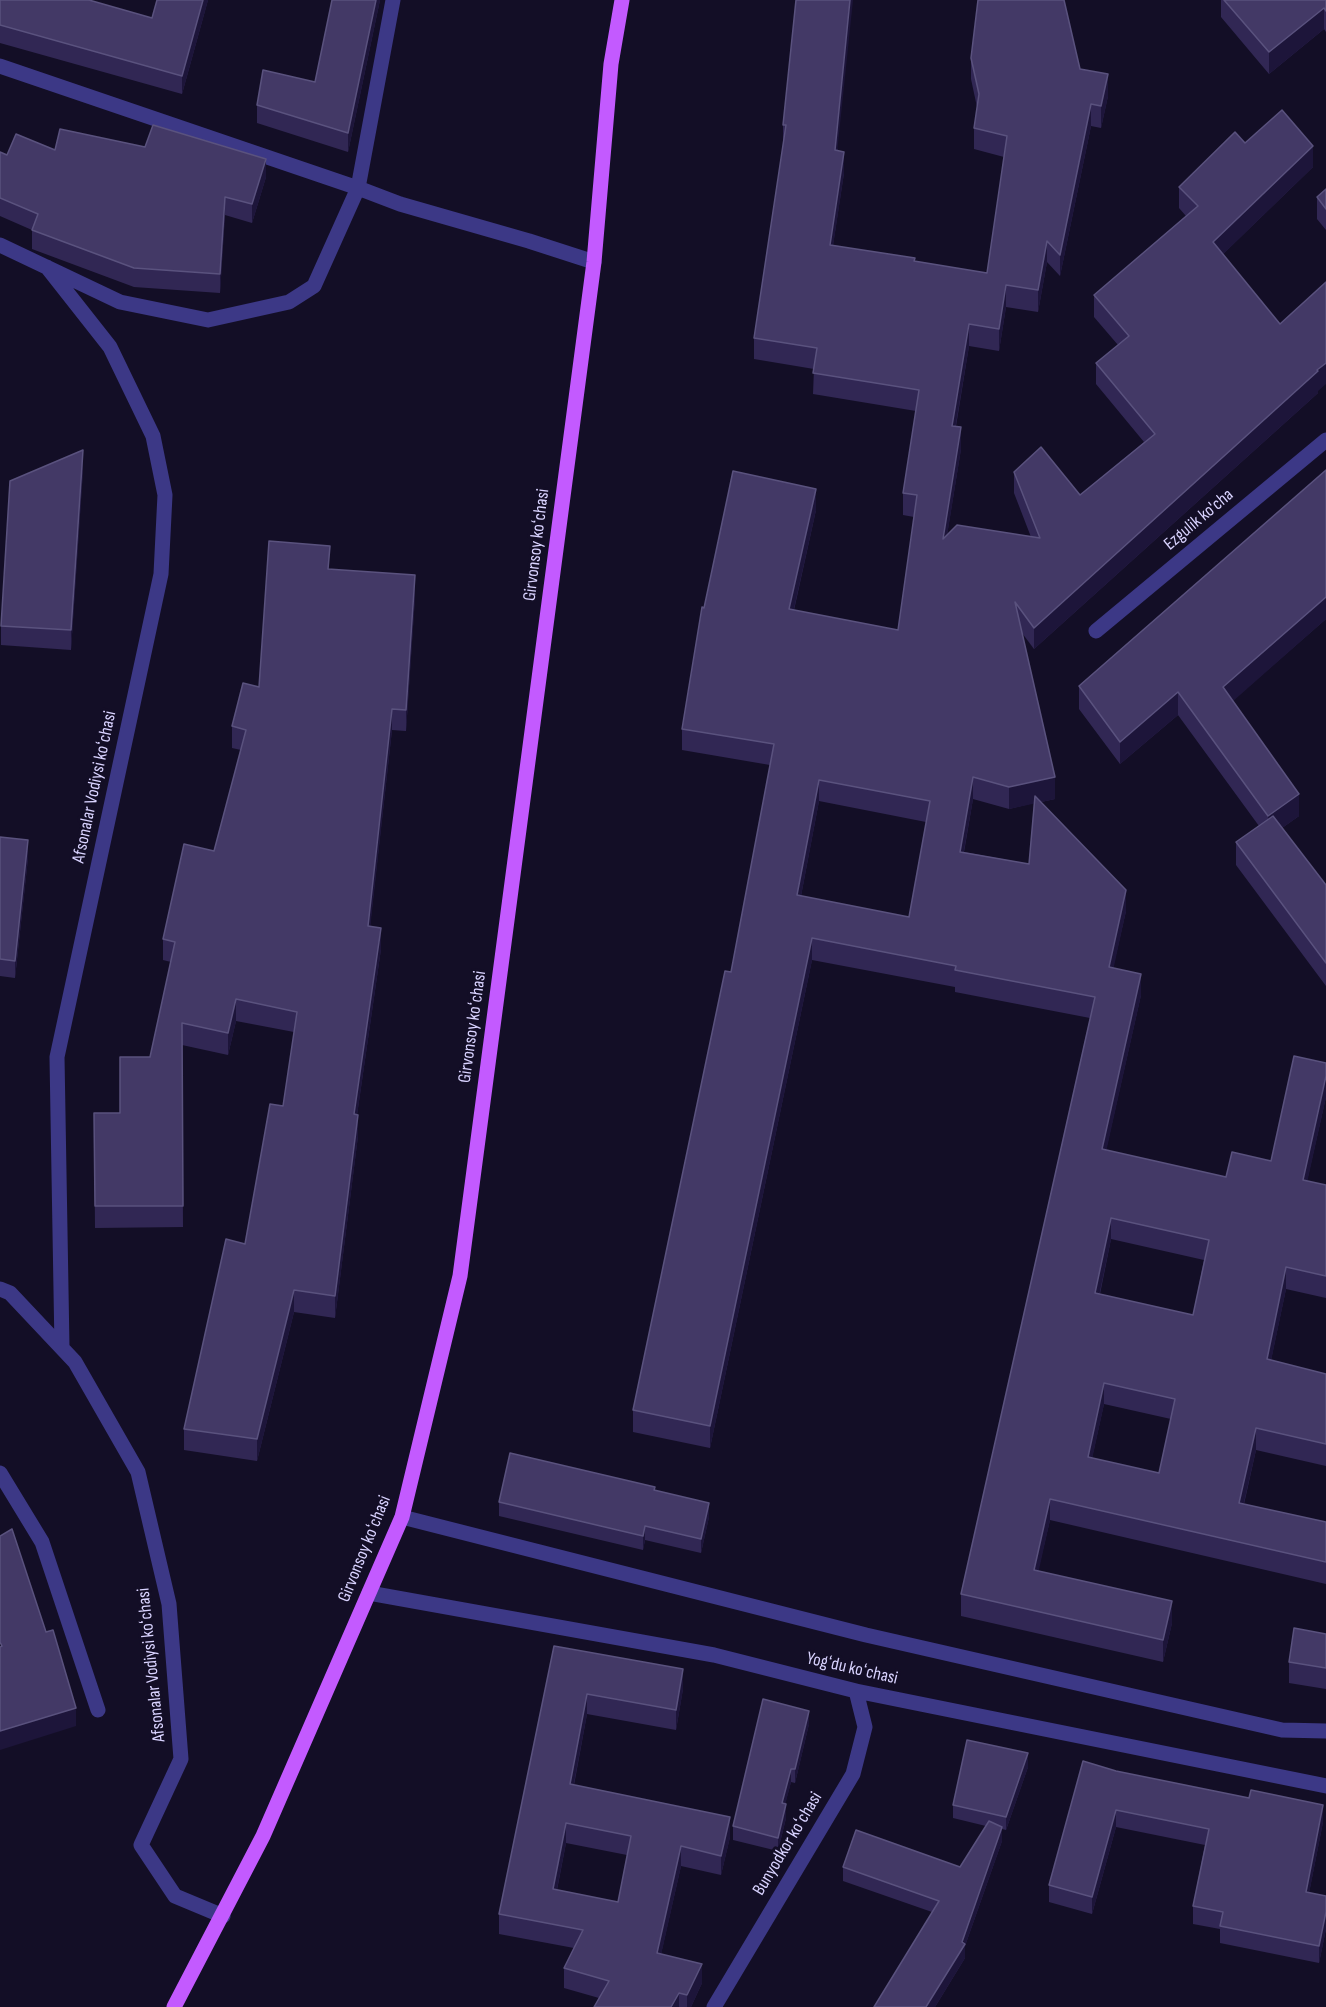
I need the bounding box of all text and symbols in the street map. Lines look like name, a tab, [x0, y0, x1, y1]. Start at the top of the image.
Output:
street label: Ezgulik ko'cha	[1160, 485, 1238, 555]
street label: Girvonsoy koʻchasi	[519, 488, 555, 602]
street label: Afsonalar Vodiysi koʻchasi	[68, 709, 122, 865]
street label: Girvonsoy koʻchasi	[454, 970, 492, 1084]
street label: Girvonsoy koʻchasi	[334, 1493, 396, 1605]
street label: Afsonalar Vodiysi koʻchasi	[133, 1587, 171, 1743]
street label: Yogʻdu koʻchasi	[804, 1648, 900, 1690]
street label: Bunyodkor koʻchasi	[749, 1788, 827, 1900]

